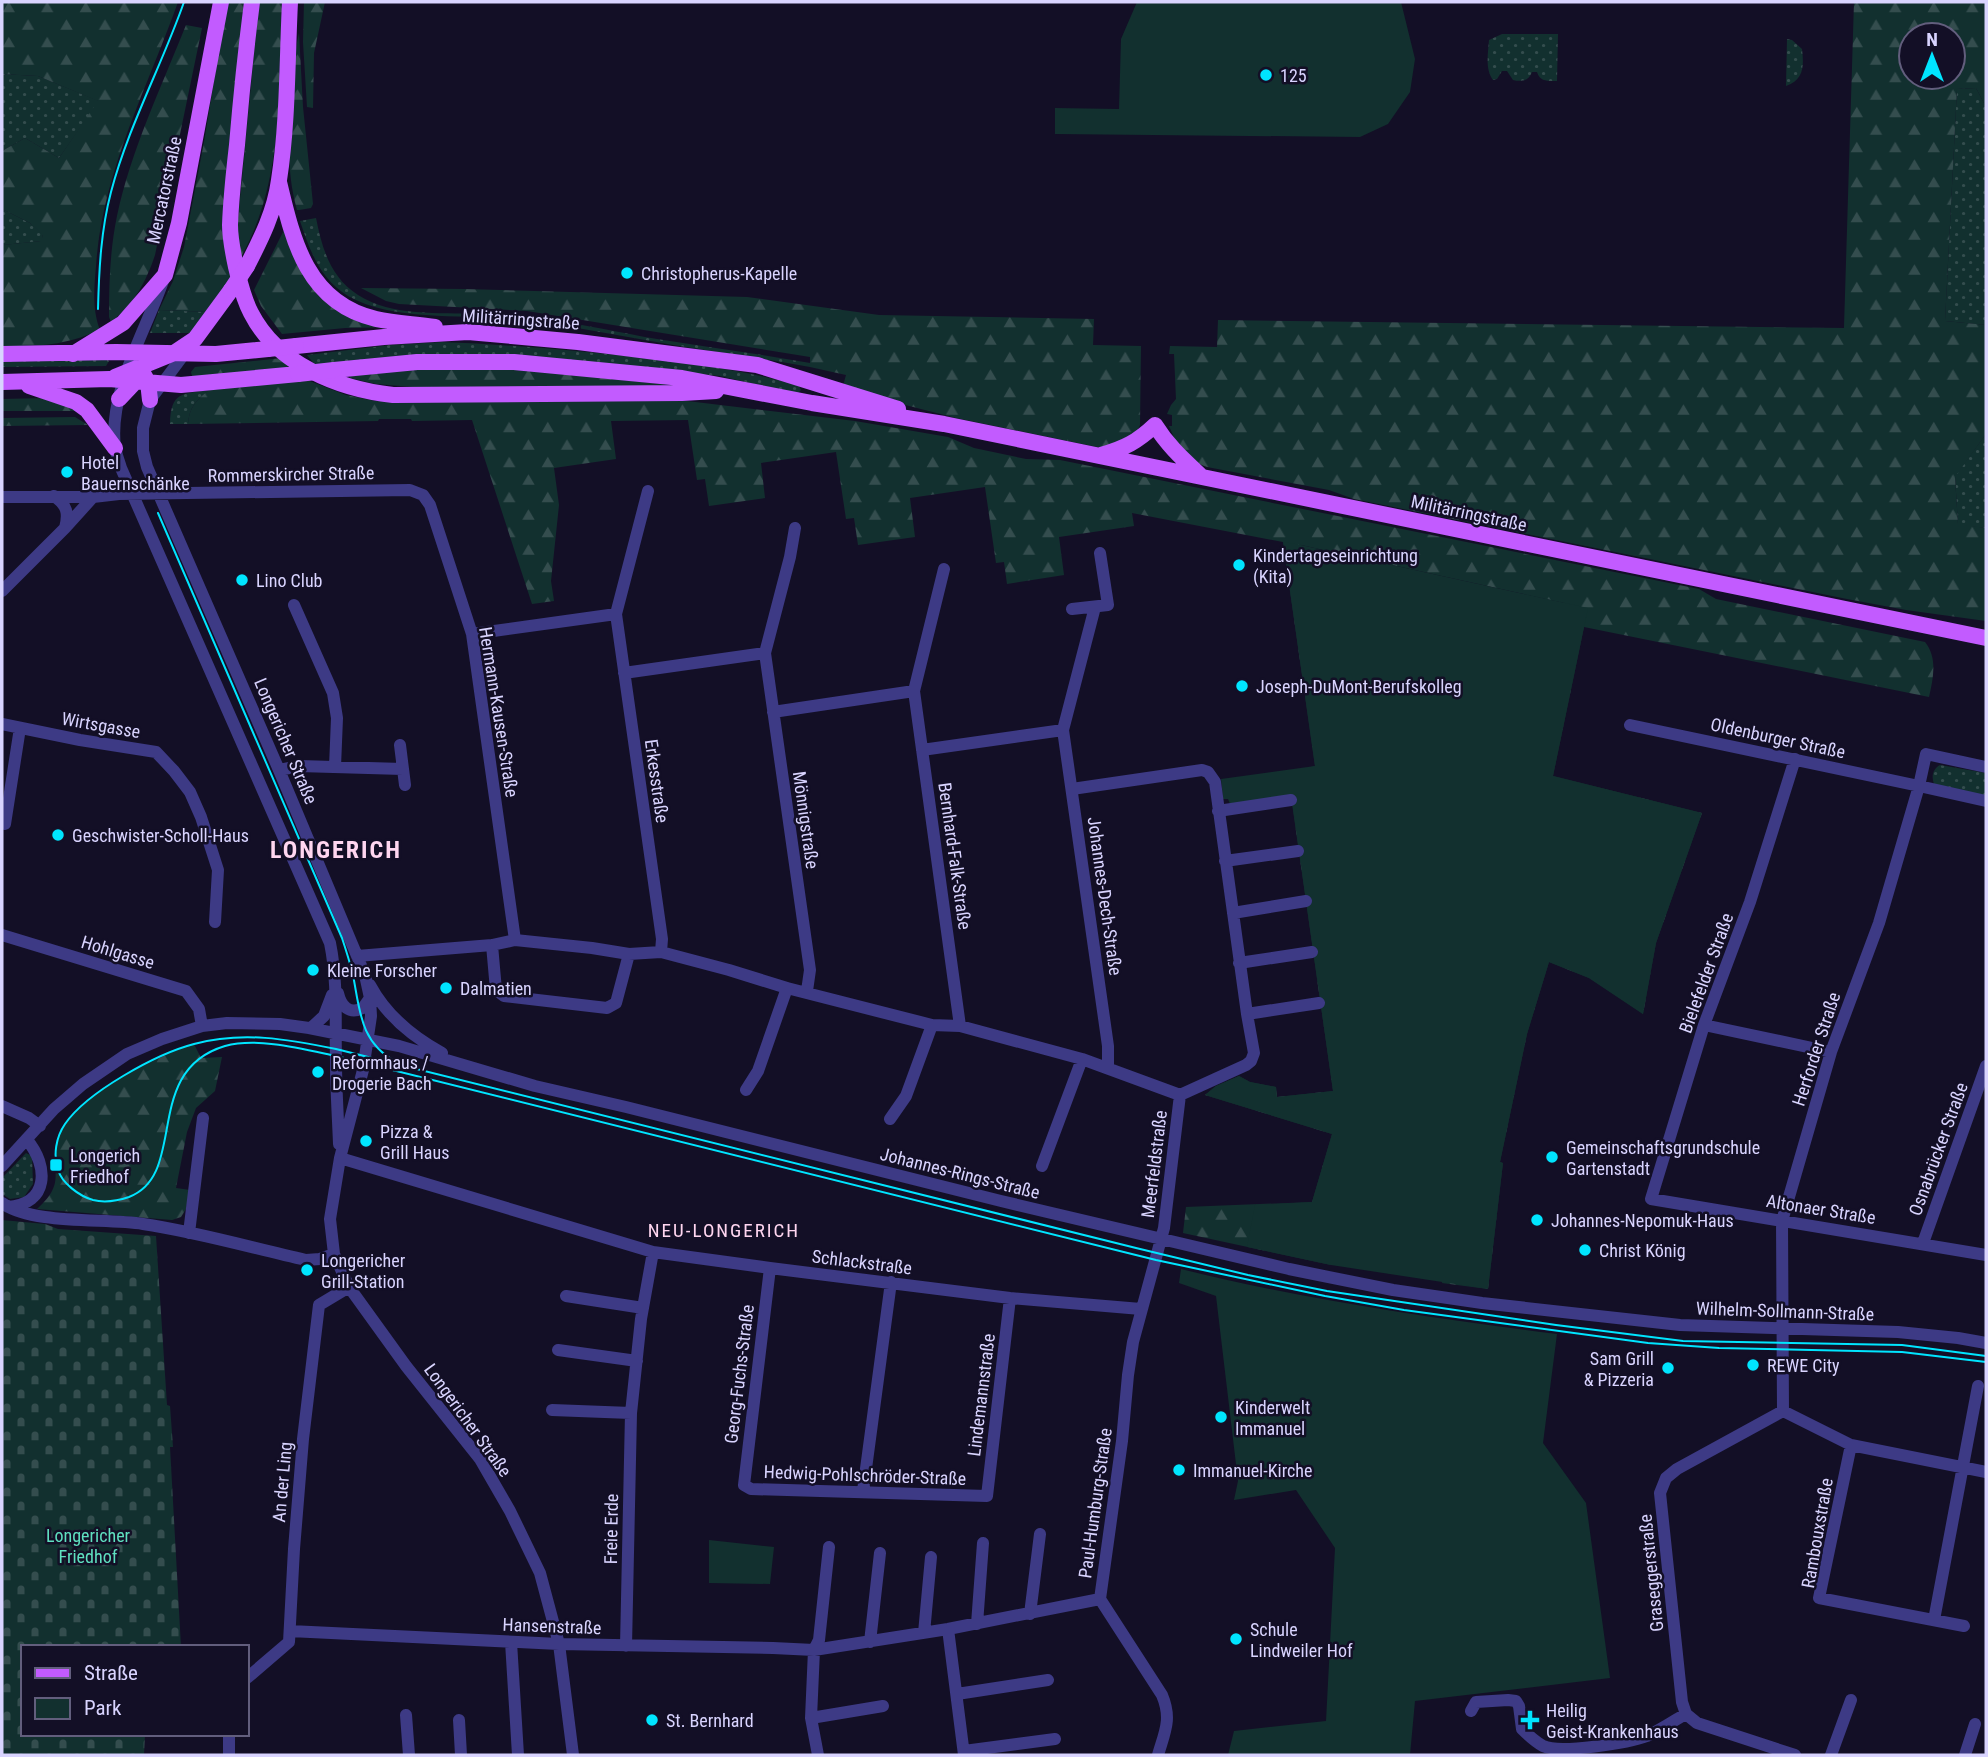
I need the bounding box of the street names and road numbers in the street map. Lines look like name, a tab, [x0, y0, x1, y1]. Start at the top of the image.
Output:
street label: Mercatorstraße	[142, 134, 186, 246]
street label: Militärringstraße	[462, 304, 580, 334]
street label: Rommerskircher Straße	[207, 462, 375, 486]
street label: Militärringstraße	[1409, 490, 1529, 536]
street label: Hermann-Kausen-Straße	[475, 625, 523, 799]
street label: Longericher Straße	[250, 675, 322, 807]
street label: Wirtsgasse	[60, 708, 142, 742]
street label: Oldenburger Straße	[1709, 713, 1847, 763]
street label: Erkesstraße	[641, 738, 673, 824]
street label: Mönnigstraße	[789, 770, 823, 870]
street label: Bernhard-Falk-Straße	[934, 781, 976, 931]
street label: Johannes-Dech-Straße	[1083, 815, 1127, 977]
street label: Bielefelder Straße	[1675, 910, 1737, 1036]
street label: Hohlgasse	[79, 931, 157, 973]
street label: Herforder Straße	[1788, 989, 1844, 1109]
street label: Osnabrücker Straße	[1904, 1080, 1972, 1218]
street label: Meerfeldstraße	[1137, 1109, 1171, 1219]
street label: Johannes-Rings-Straße	[878, 1143, 1042, 1203]
street label: Altonaer Straße	[1765, 1190, 1877, 1228]
street label: Schlackstraße	[811, 1245, 913, 1279]
street label: Wilhelm-Sollmann-Straße	[1696, 1297, 1874, 1325]
street label: Georg-Fuchs-Straße	[720, 1303, 758, 1445]
street label: Lindemannstraße	[963, 1332, 999, 1458]
street label: Longericher Straße	[420, 1359, 516, 1481]
street label: Paul-Humburg-Straße	[1074, 1426, 1116, 1580]
street label: An der Ling	[268, 1441, 296, 1523]
street label: Hedwig-Pohlschröder-Straße	[763, 1461, 967, 1489]
street label: Rambouxstraße	[1797, 1476, 1837, 1590]
street label: Freie Erde	[600, 1494, 622, 1564]
street label: Graseggerstraße	[1634, 1513, 1668, 1633]
street label: Hansenstraße	[502, 1614, 602, 1638]

